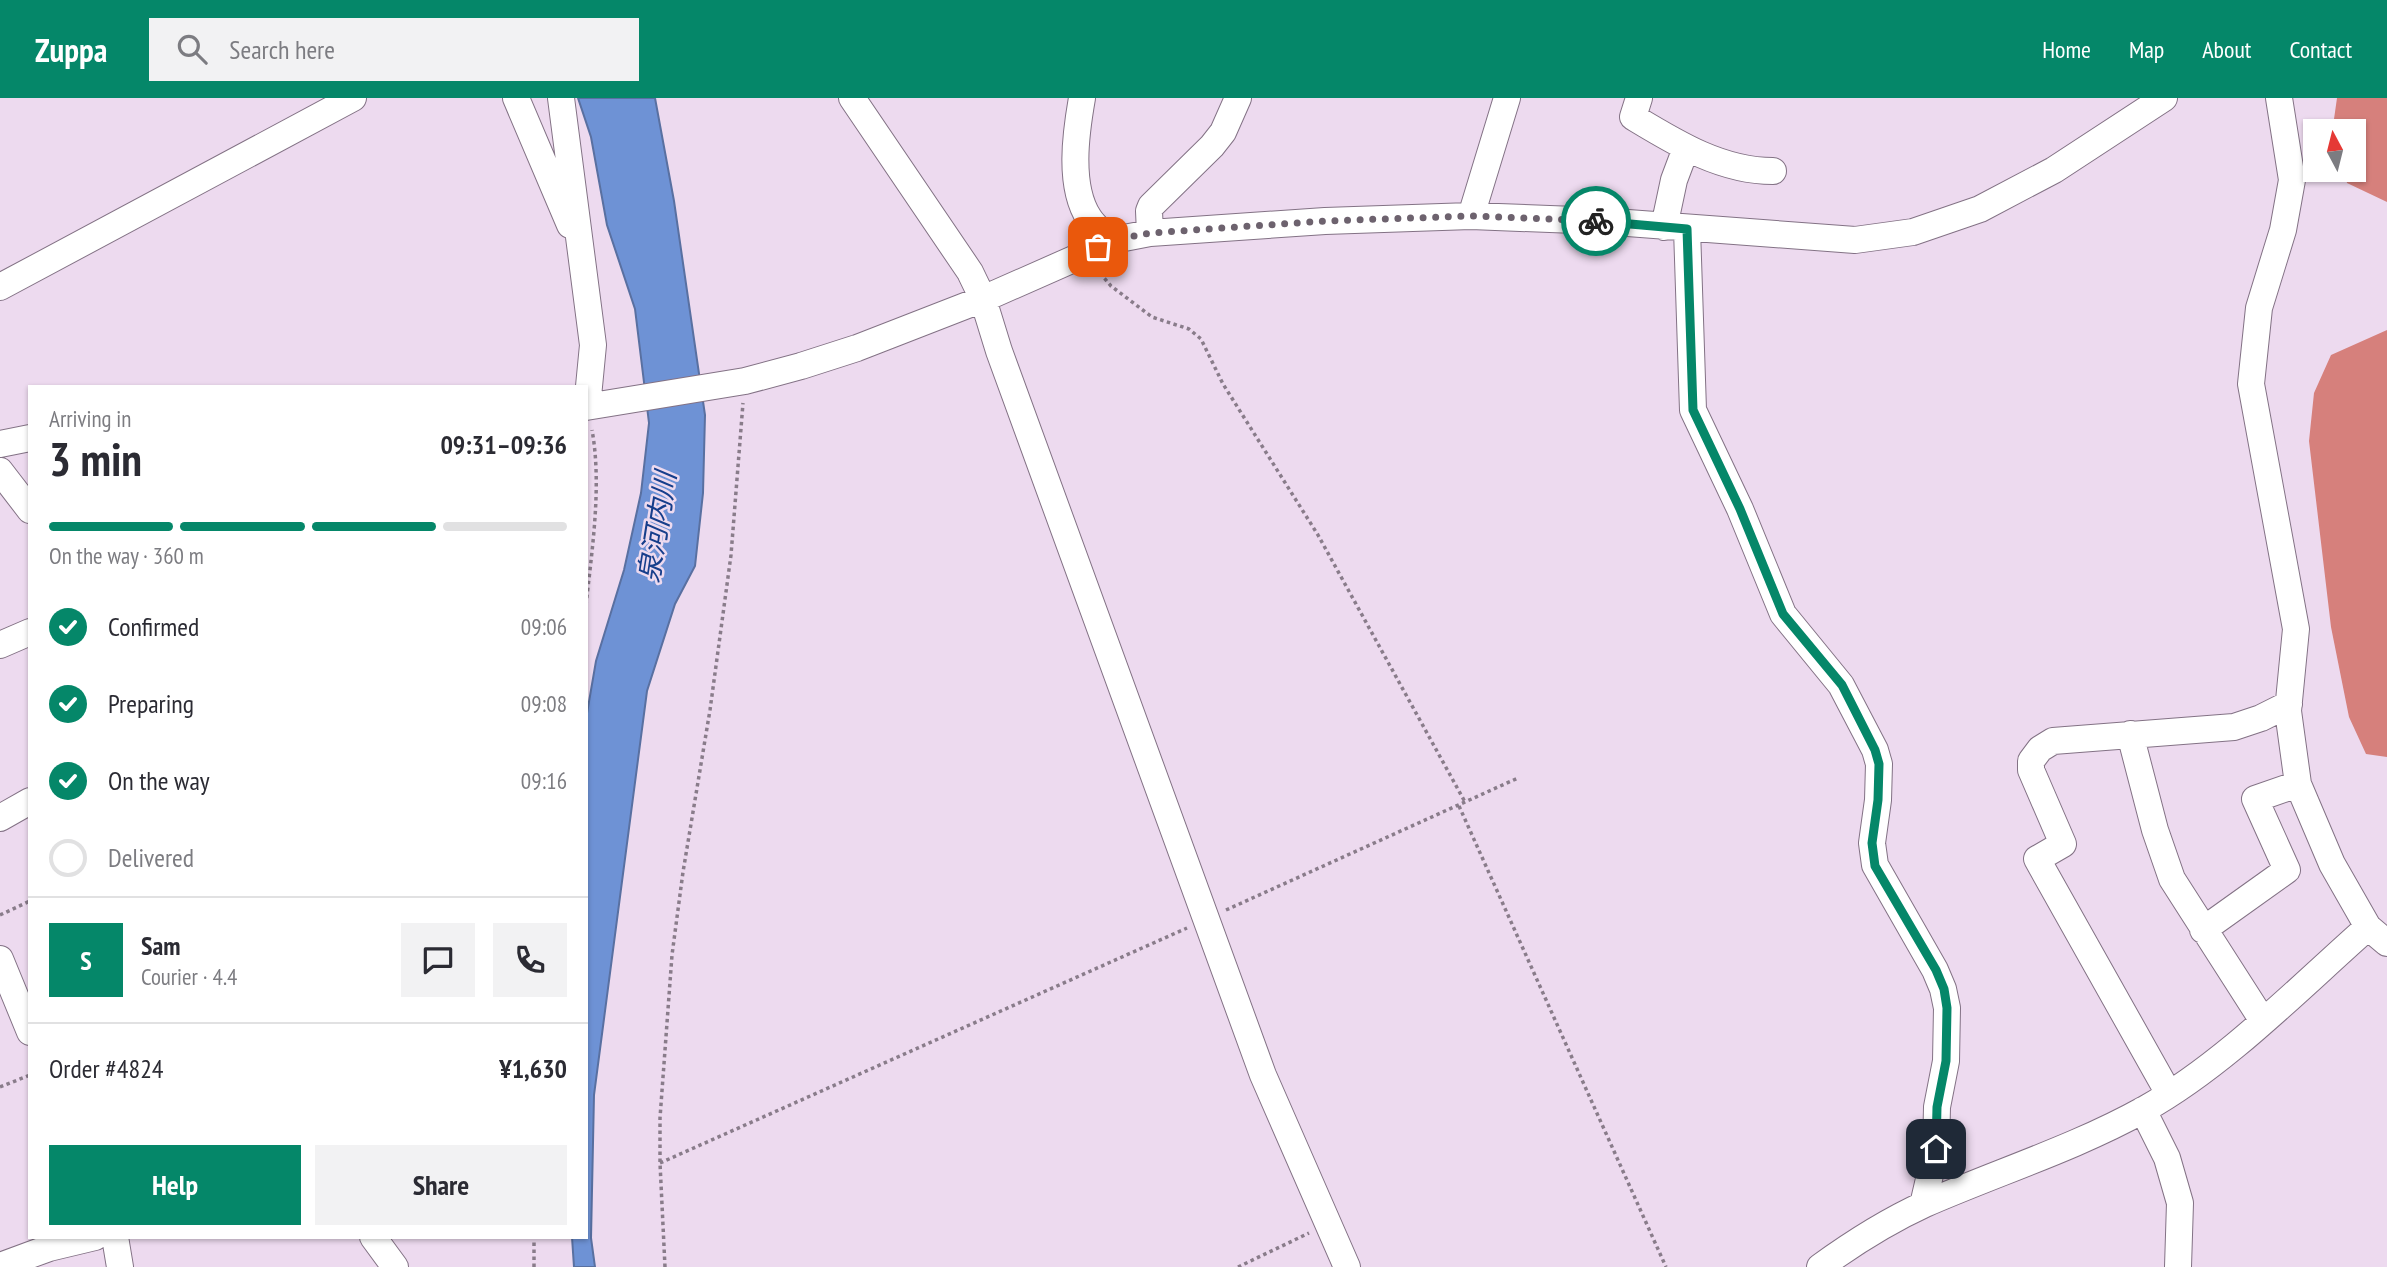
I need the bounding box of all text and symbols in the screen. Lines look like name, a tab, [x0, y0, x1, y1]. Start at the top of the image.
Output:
search box	[149, 18, 639, 81]
text: Zuppa	[35, 28, 107, 71]
icon: search	[173, 30, 211, 68]
text: Search here	[229, 33, 335, 66]
text: Home	[2042, 34, 2091, 65]
text: Map	[2129, 34, 2164, 65]
text: About	[2202, 34, 2251, 65]
text: Contact	[2289, 34, 2352, 65]
north arrow	[2303, 119, 2366, 182]
map controls	[2303, 119, 2366, 182]
courier	[1561, 186, 1631, 256]
icon: bike	[1577, 202, 1615, 240]
pin	[1068, 217, 1128, 277]
icon: bag	[1079, 228, 1117, 266]
text: Arriving in	[49, 404, 131, 433]
text: 09:31–09:36	[440, 428, 567, 461]
text: 3 min	[49, 429, 142, 489]
water label: 泉河内川	[629, 466, 684, 585]
text: On the way · 360 m	[49, 541, 204, 570]
icon: check	[49, 608, 87, 646]
text: Confirmed	[108, 610, 199, 643]
text: 09:06	[521, 612, 567, 641]
icon: check	[49, 685, 87, 723]
text: Preparing	[108, 687, 194, 720]
text: 09:08	[521, 689, 567, 718]
icon: check	[49, 762, 87, 800]
text: On the way	[108, 764, 210, 797]
text: 09:16	[521, 766, 567, 795]
text: Delivered	[108, 841, 194, 874]
button: chat	[401, 923, 475, 997]
button: phone	[493, 923, 567, 997]
text: Sam	[141, 929, 180, 962]
text: S	[80, 944, 92, 977]
text: Courier · 4.4	[141, 962, 237, 991]
text: Order #4824	[49, 1052, 164, 1085]
text: ¥1,630	[499, 1052, 567, 1085]
pin	[1906, 1119, 1966, 1179]
icon: home	[1917, 1130, 1955, 1168]
button: Help	[49, 1145, 301, 1225]
button: Share	[315, 1145, 567, 1225]

